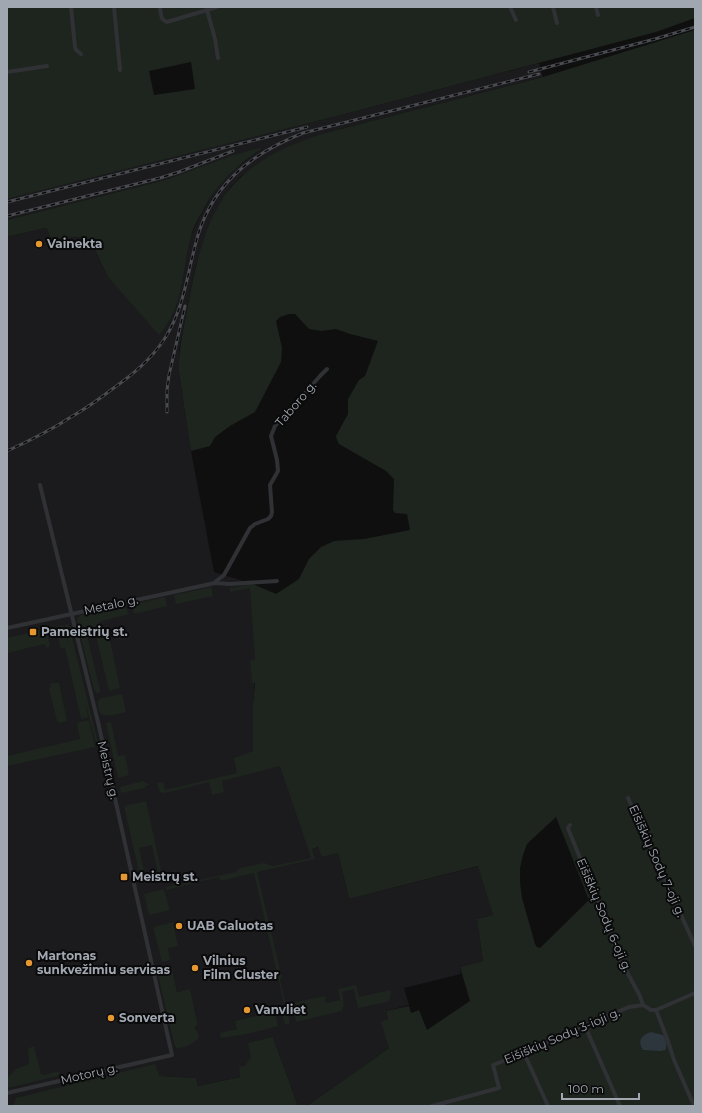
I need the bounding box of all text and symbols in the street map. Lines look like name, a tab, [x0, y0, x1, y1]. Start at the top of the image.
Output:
place label: Vainekta	[46, 236, 103, 251]
marker: Vainekta	[34, 239, 44, 249]
street label: Taboro g.	[272, 378, 319, 429]
street label: Metalo g.	[82, 591, 139, 618]
place label: Pameistrių st.	[41, 624, 128, 640]
marker: Pameistrių st.	[28, 627, 38, 637]
street label: Meistrų g.	[94, 739, 122, 801]
street label: Eišiškių Sodų 7-oji g.	[626, 802, 689, 919]
street label: Eišiškių Sodų 6-oji g.	[574, 856, 635, 974]
place label: Meistrų st.	[132, 869, 198, 885]
marker: Meistrų st.	[119, 872, 129, 882]
place label: UAB Galuotas	[187, 918, 274, 933]
marker: UAB Galuotas	[174, 921, 184, 931]
place label: Martonas sunkvežimiu servisas	[37, 948, 171, 977]
place label: Vilnius Film Cluster	[202, 953, 279, 982]
marker: Martonas sunkvežimiu servisas	[24, 958, 34, 968]
marker: Vilnius Film Cluster	[190, 963, 200, 973]
place label: Vanvliet	[254, 1002, 307, 1017]
street label: Eišiškių Sodų 3-ioji g.	[502, 1004, 622, 1067]
marker: Vanvliet	[242, 1005, 252, 1015]
place label: Sonverta	[119, 1010, 175, 1025]
marker: Sonverta	[106, 1013, 116, 1023]
street label: Motorų g.	[59, 1060, 119, 1087]
scale bar	[562, 1075, 639, 1101]
text: 100 m	[568, 1081, 604, 1096]

